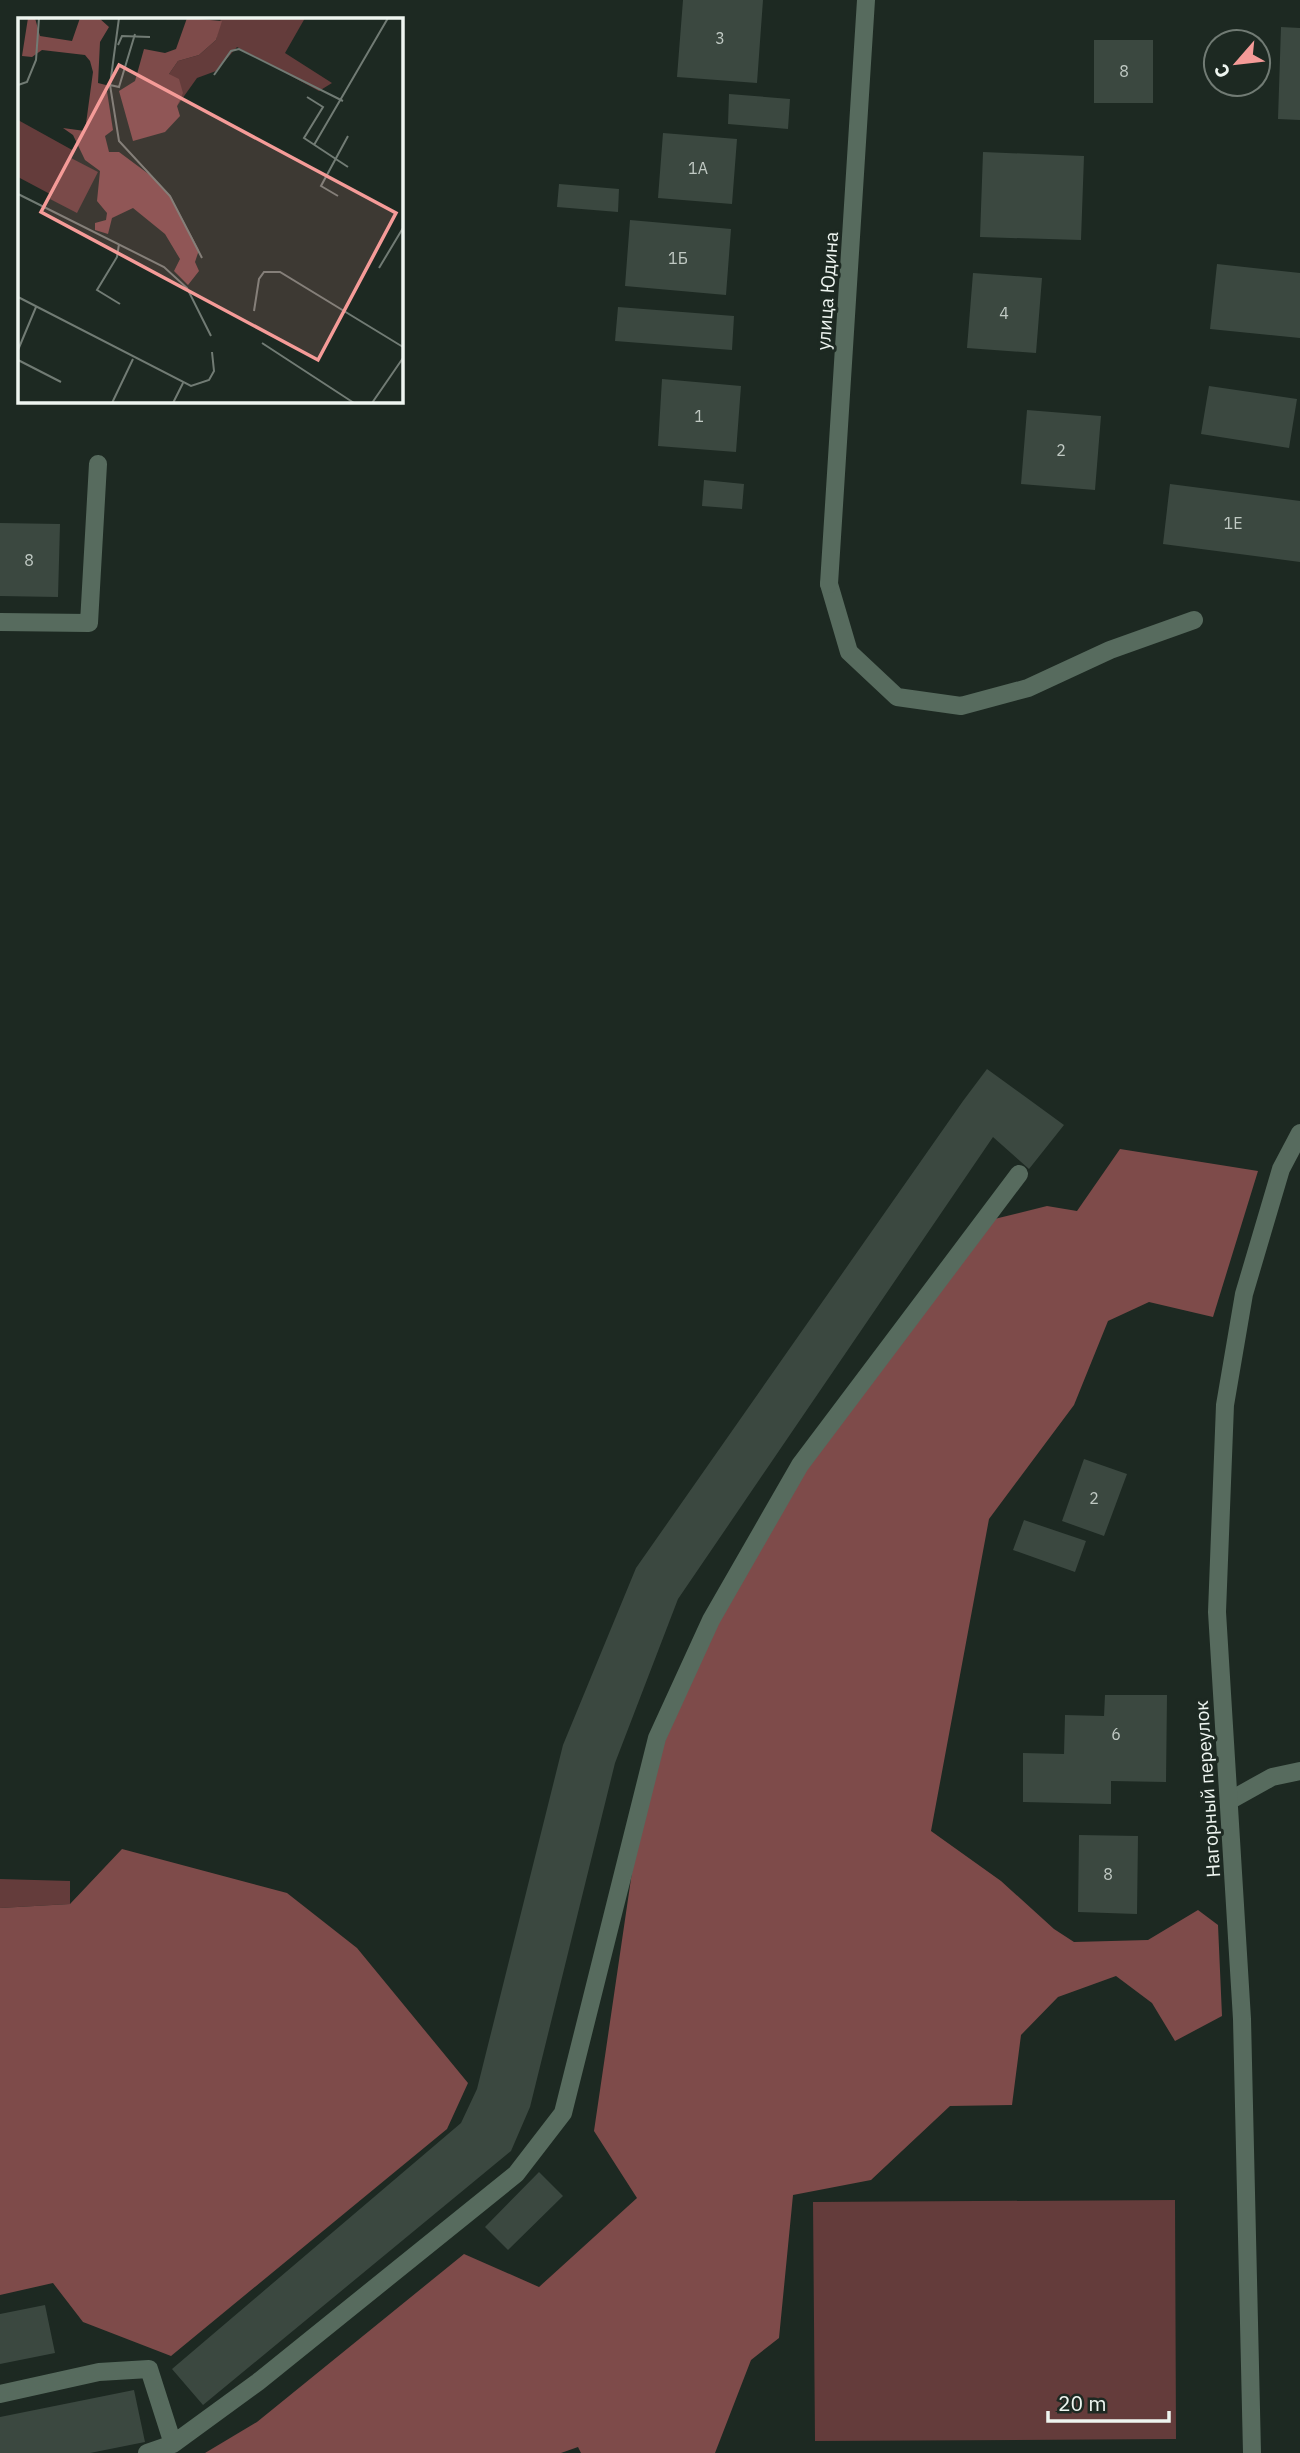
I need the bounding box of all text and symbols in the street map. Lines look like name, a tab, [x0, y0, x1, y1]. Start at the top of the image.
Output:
inset map	[18, 18, 402, 402]
house number: 3	[715, 28, 725, 48]
north arrow	[1202, 28, 1272, 98]
text: С	[1208, 60, 1235, 82]
house number: 8	[1119, 61, 1129, 81]
house number: 1А	[688, 158, 708, 178]
street label: улица Юдина	[811, 231, 843, 351]
house number: 1Б	[668, 248, 688, 268]
house number: 4	[999, 303, 1009, 323]
house number: 1	[694, 406, 704, 426]
house number: 2	[1056, 440, 1066, 460]
house number: 1Е	[1224, 513, 1242, 533]
house number: 8	[24, 550, 34, 570]
house number: 2	[1089, 1488, 1099, 1508]
street label: Нагорный переулок	[1189, 1700, 1225, 1878]
house number: 6	[1111, 1724, 1121, 1744]
house number: 8	[1103, 1864, 1113, 1884]
scale bar	[1048, 2380, 1169, 2424]
text: 20 m	[1058, 2389, 1107, 2417]

